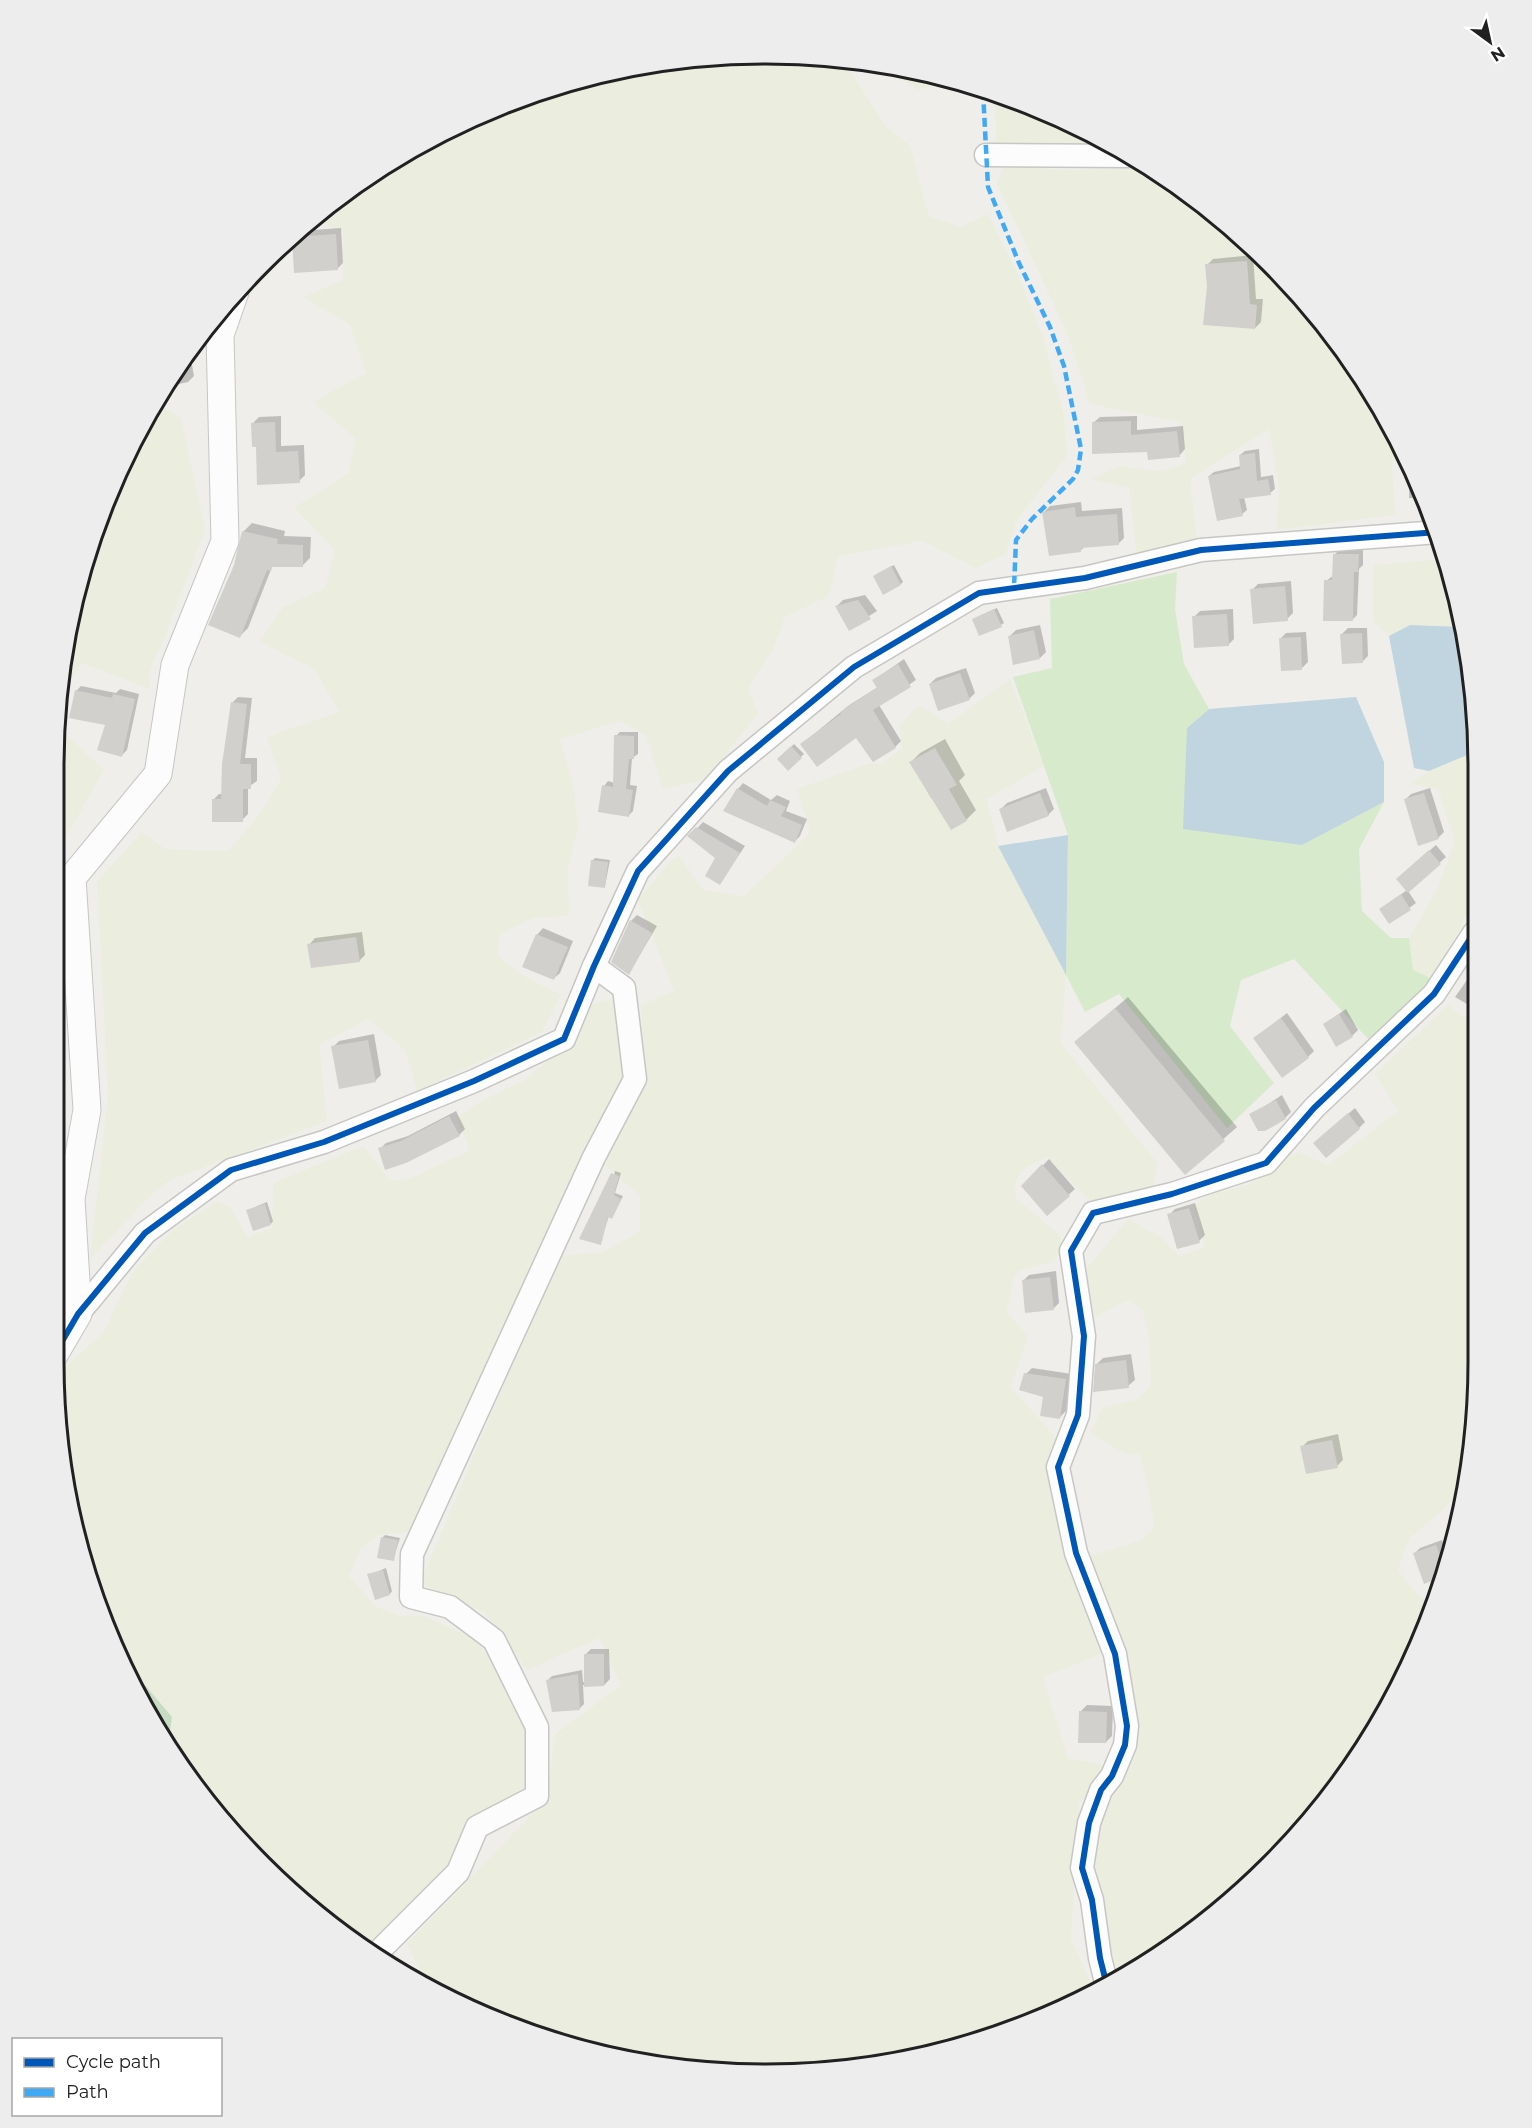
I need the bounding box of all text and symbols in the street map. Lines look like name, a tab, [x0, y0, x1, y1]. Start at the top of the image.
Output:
north arrow	[1460, 12, 1520, 72]
text: N	[1487, 43, 1508, 66]
legend	[12, 2038, 222, 2116]
text: Cycle path	[66, 2051, 161, 2073]
text: Path	[66, 2081, 109, 2103]

